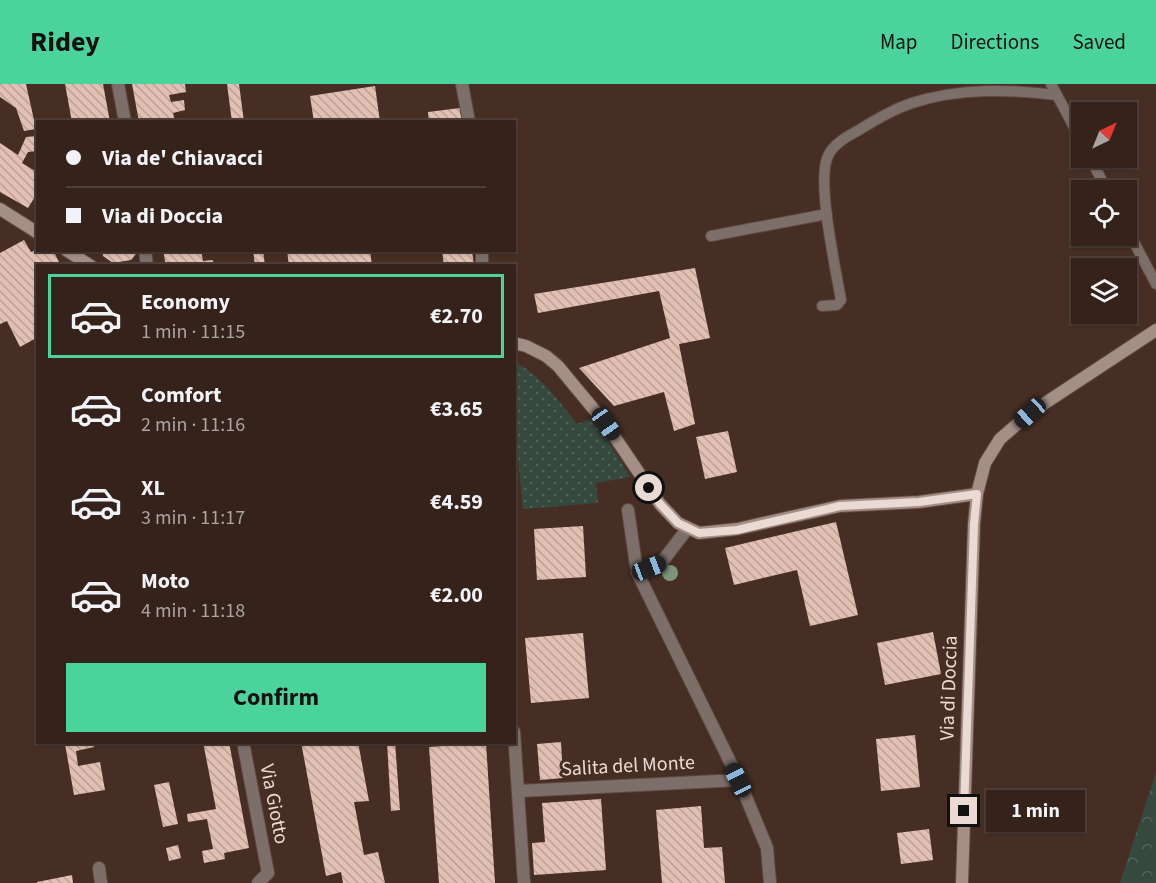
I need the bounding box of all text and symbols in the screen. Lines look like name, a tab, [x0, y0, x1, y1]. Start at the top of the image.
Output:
text: Ridey	[30, 22, 100, 62]
text: Map	[880, 27, 918, 57]
text: Directions	[951, 27, 1039, 57]
text: Saved	[1072, 27, 1126, 57]
north arrow	[1071, 102, 1137, 168]
map controls	[1071, 102, 1137, 324]
text: Via de' Chiavacci	[102, 142, 263, 174]
button: locate	[1071, 180, 1137, 246]
text: Via di Doccia	[102, 200, 223, 232]
button: layers	[1071, 258, 1137, 324]
text: Economy	[141, 286, 230, 318]
icon: car	[69, 289, 123, 343]
text: €2.70	[430, 300, 483, 332]
text: 1 min · 11:15	[141, 318, 245, 346]
text: Comfort	[141, 379, 222, 411]
icon: car	[69, 382, 123, 436]
text: €3.65	[430, 393, 483, 425]
car	[1011, 394, 1049, 432]
car	[588, 404, 624, 444]
text: 2 min · 11:16	[141, 411, 245, 439]
text: XL	[141, 472, 165, 504]
route start	[635, 474, 662, 501]
icon: car	[69, 475, 123, 529]
text: €4.59	[430, 486, 483, 518]
text: 3 min · 11:17	[141, 504, 245, 532]
car	[629, 553, 669, 583]
text: Moto	[141, 565, 190, 597]
icon: car	[69, 568, 123, 622]
text: €2.00	[430, 579, 483, 611]
text: 4 min · 11:18	[141, 597, 245, 625]
street label: Via di Doccia	[933, 635, 965, 741]
button: Confirm	[66, 663, 486, 732]
street label: Salita del Monte	[560, 749, 696, 783]
car	[722, 760, 754, 800]
street label: Via Giotto	[253, 762, 295, 846]
callout: 1 min	[985, 790, 1084, 832]
route end	[950, 797, 977, 824]
text: 1 min	[1011, 797, 1060, 825]

